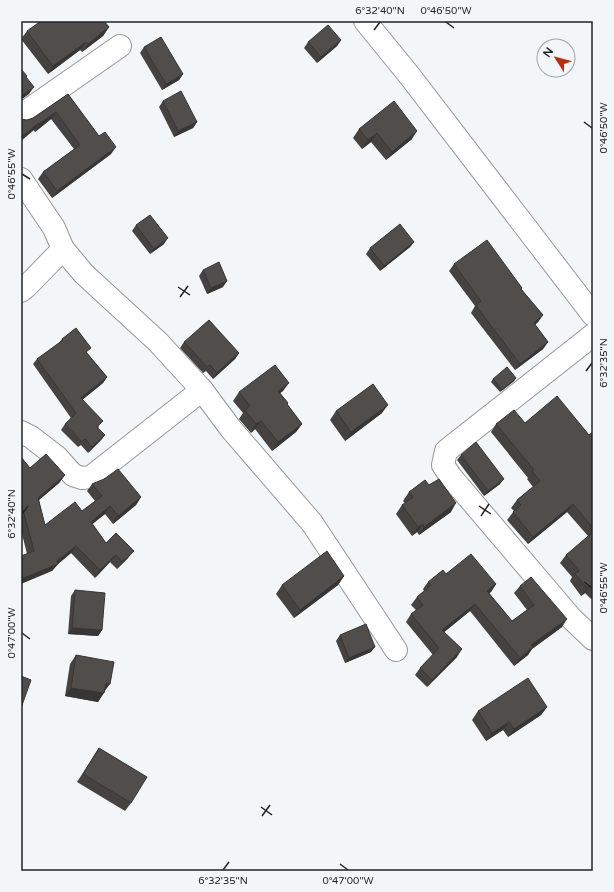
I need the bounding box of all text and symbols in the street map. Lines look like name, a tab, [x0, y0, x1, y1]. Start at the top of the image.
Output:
text: 6°32'40"N	[355, 5, 405, 17]
text: 0°46'50"W	[420, 5, 472, 17]
north arrow	[536, 38, 576, 78]
text: N	[540, 45, 556, 60]
text: 0°46'50"W	[598, 102, 610, 154]
text: 0°46'55"W	[6, 148, 18, 200]
text: 6°32'35"N	[598, 338, 610, 388]
text: 6°32'40"N	[6, 489, 18, 539]
text: 0°46'55"W	[598, 562, 610, 614]
text: 0°47'00"W	[6, 607, 18, 659]
text: 6°32'35"N	[198, 875, 248, 887]
text: 0°47'00"W	[322, 875, 374, 887]

